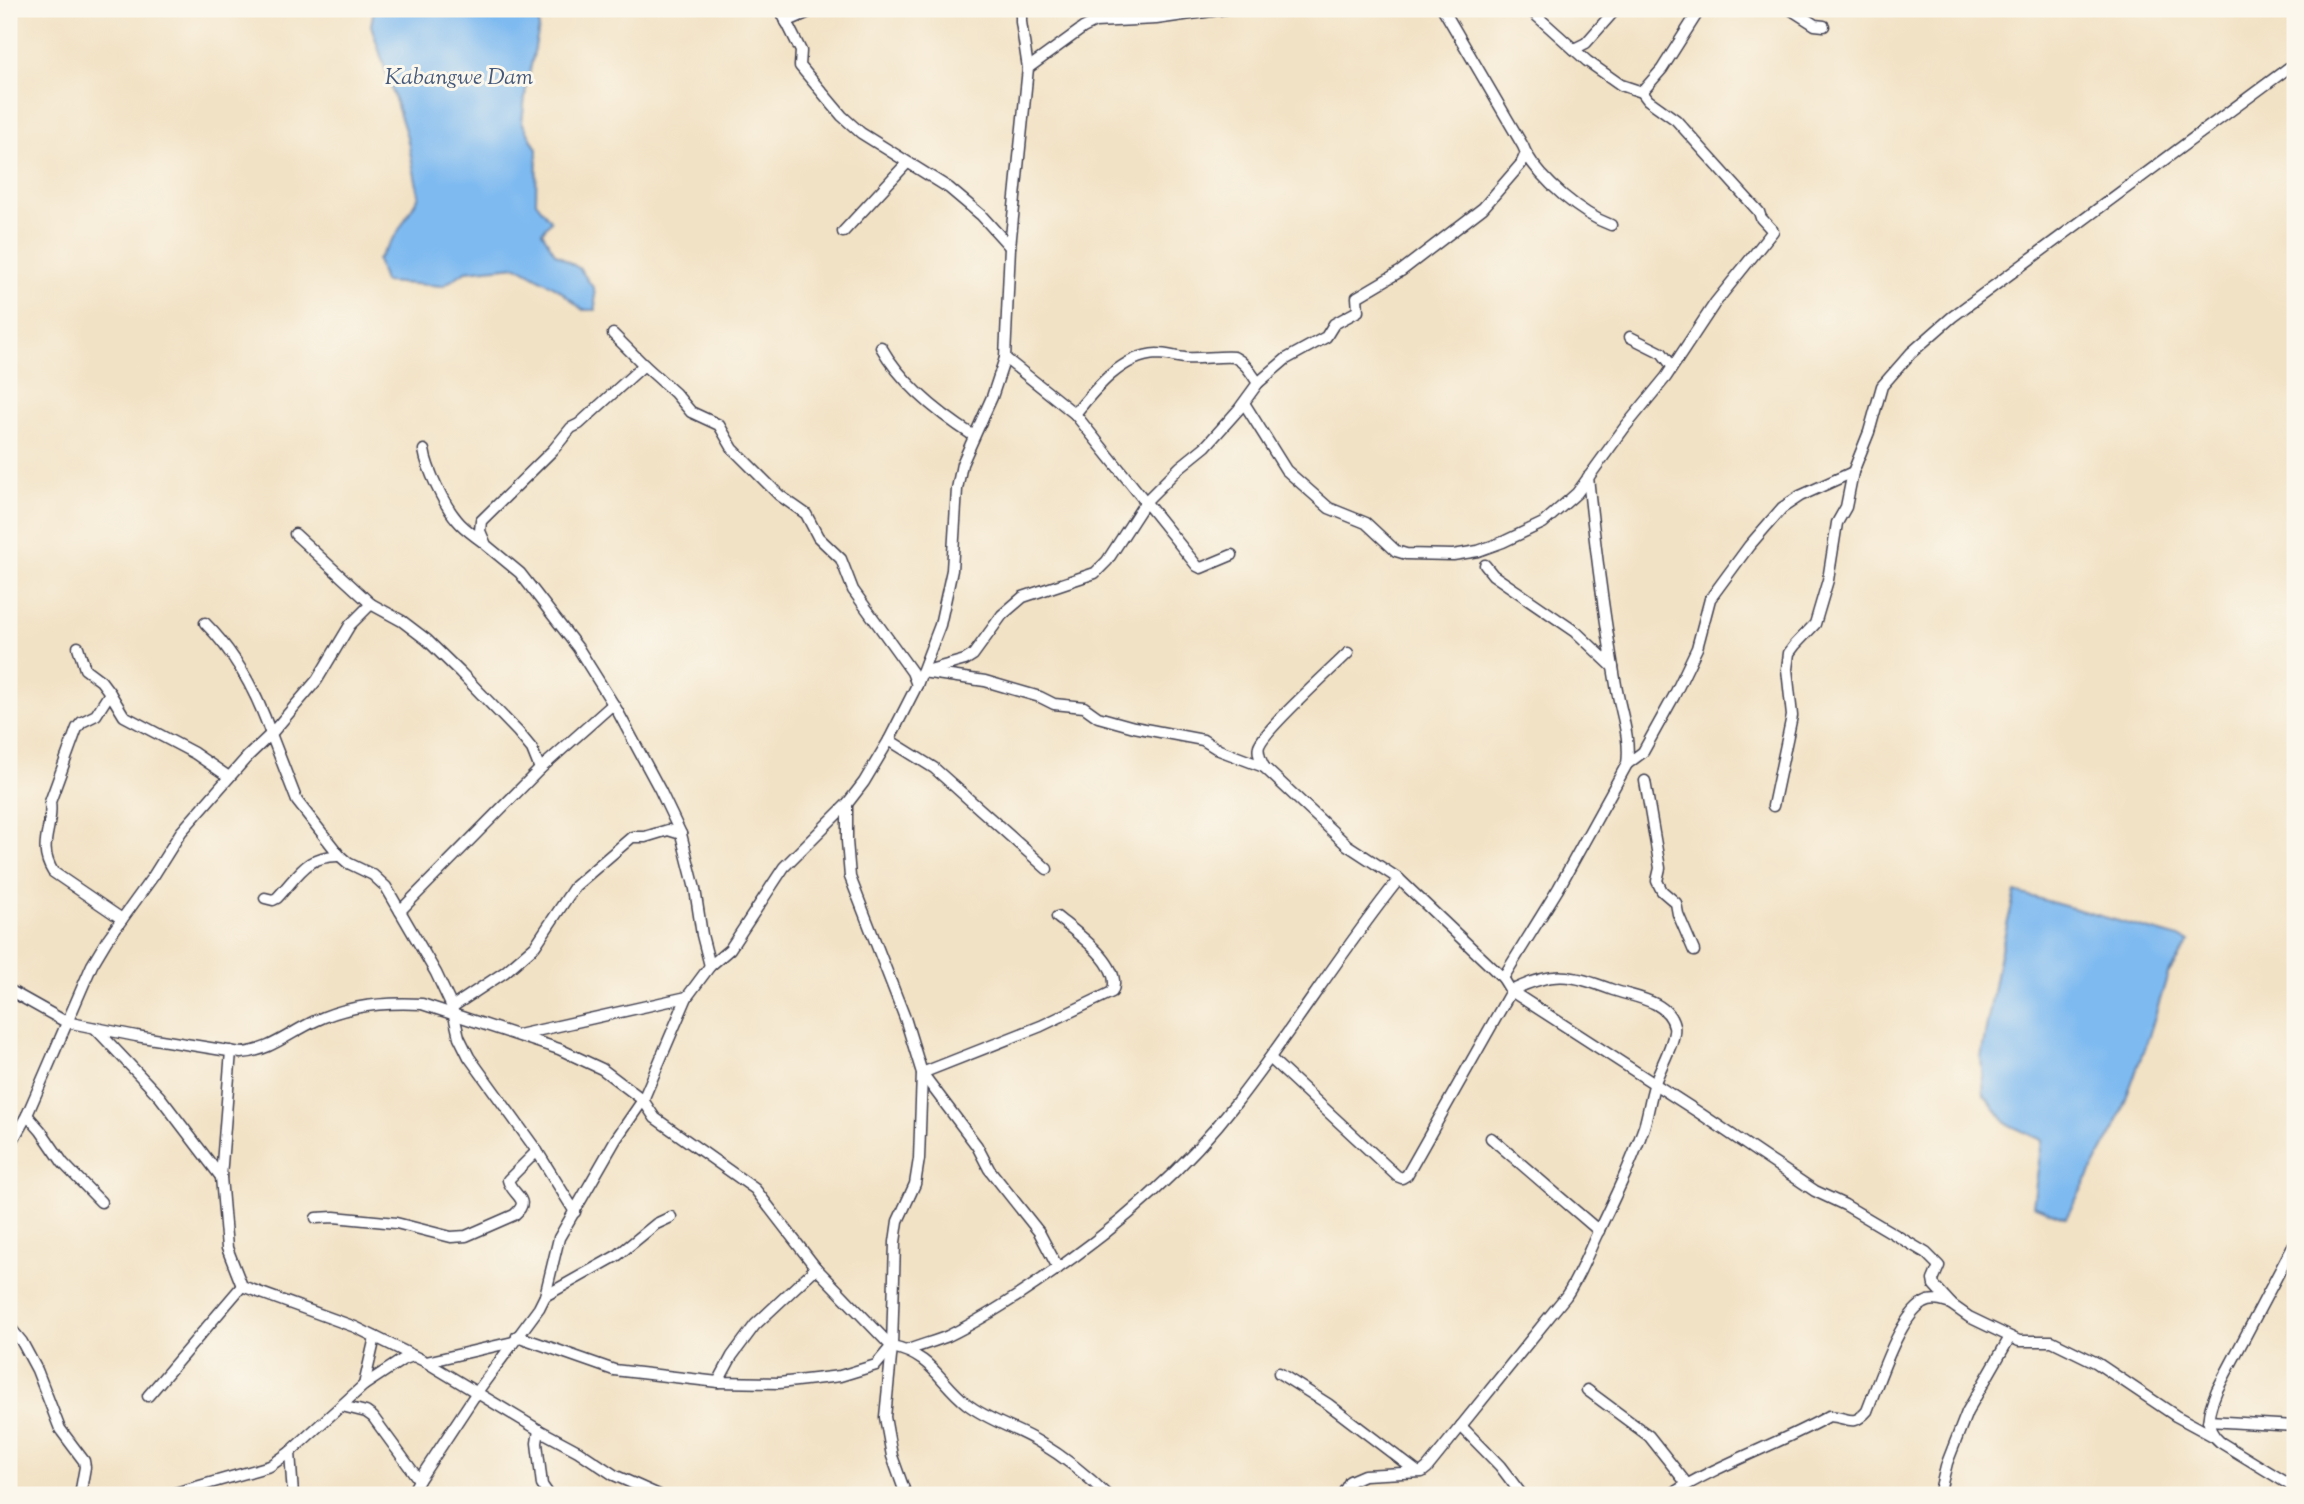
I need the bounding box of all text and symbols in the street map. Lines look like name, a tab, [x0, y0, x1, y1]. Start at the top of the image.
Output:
water label: Kabangwe Dam	[385, 62, 534, 95]

